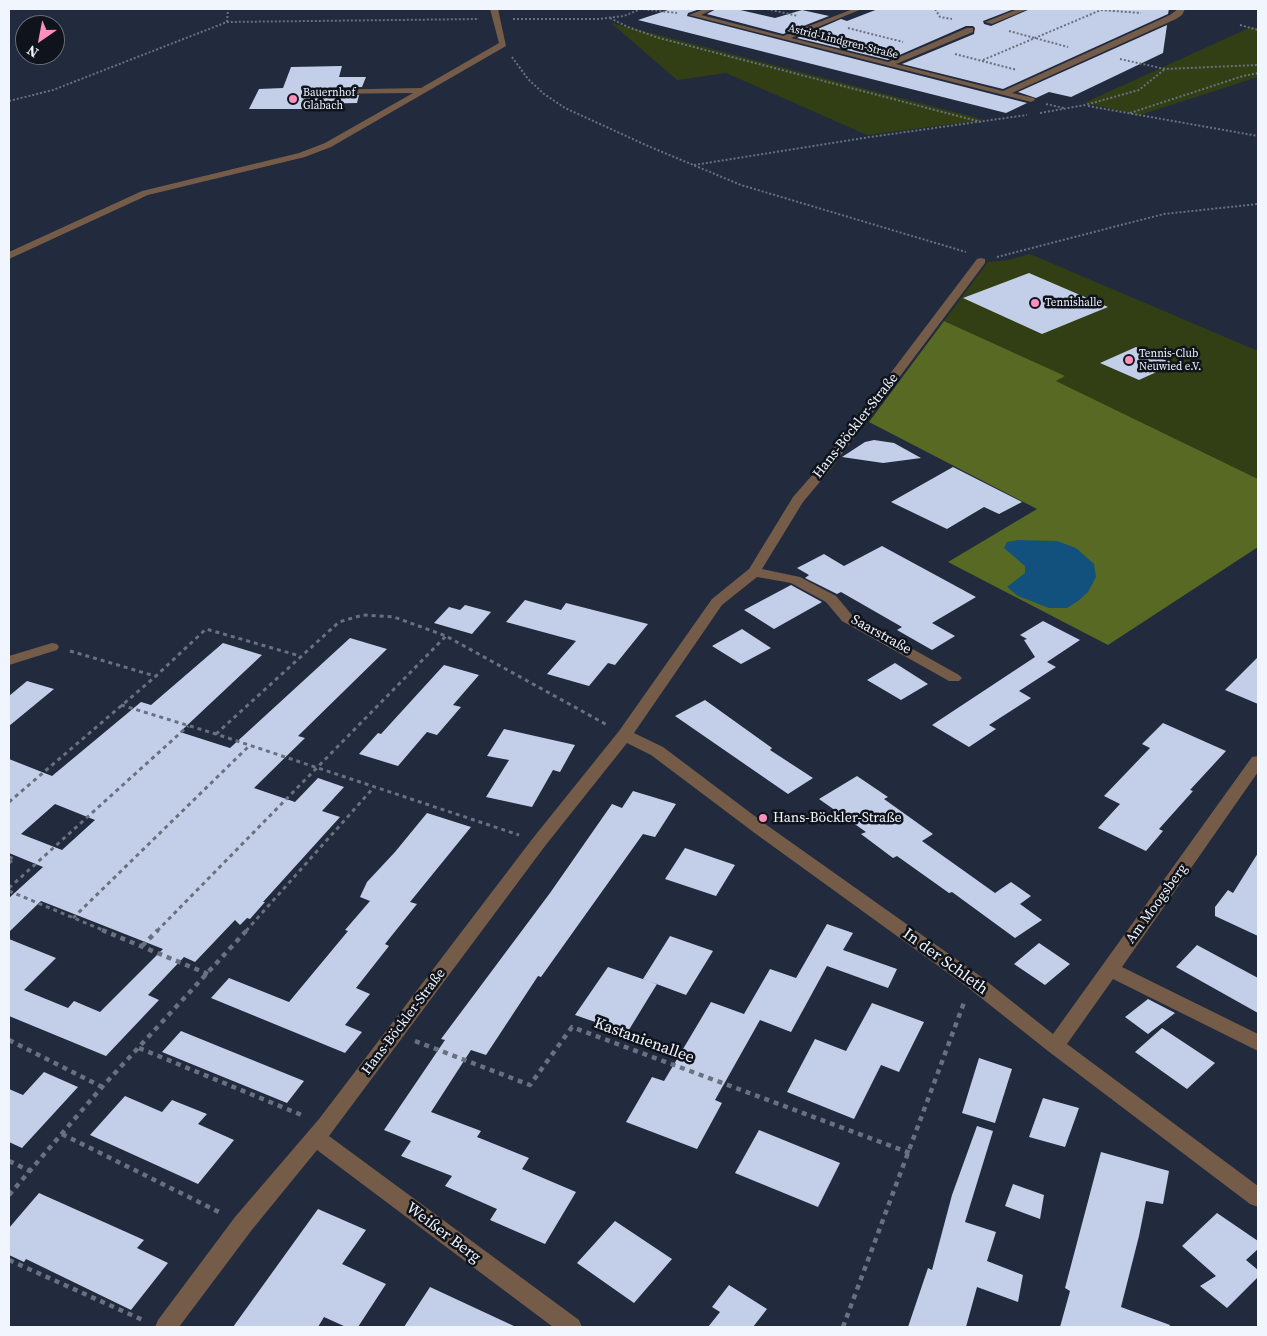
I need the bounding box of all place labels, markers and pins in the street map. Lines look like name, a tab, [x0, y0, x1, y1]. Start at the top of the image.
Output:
place label: Bauernhof Glabach	[303, 86, 355, 112]
marker: Bauernhof Glabach	[287, 93, 299, 105]
place label: Tennishalle	[1045, 296, 1102, 310]
marker: Tennishalle	[1029, 297, 1041, 309]
place label: Tennis-Club Neuwied e.V.	[1139, 347, 1201, 373]
marker: Tennis-Club Neuwied e.V.	[1123, 354, 1135, 366]
place label: Hans-Böckler-Straße	[773, 810, 902, 826]
marker: Hans-Böckler-Straße	[757, 812, 769, 824]

